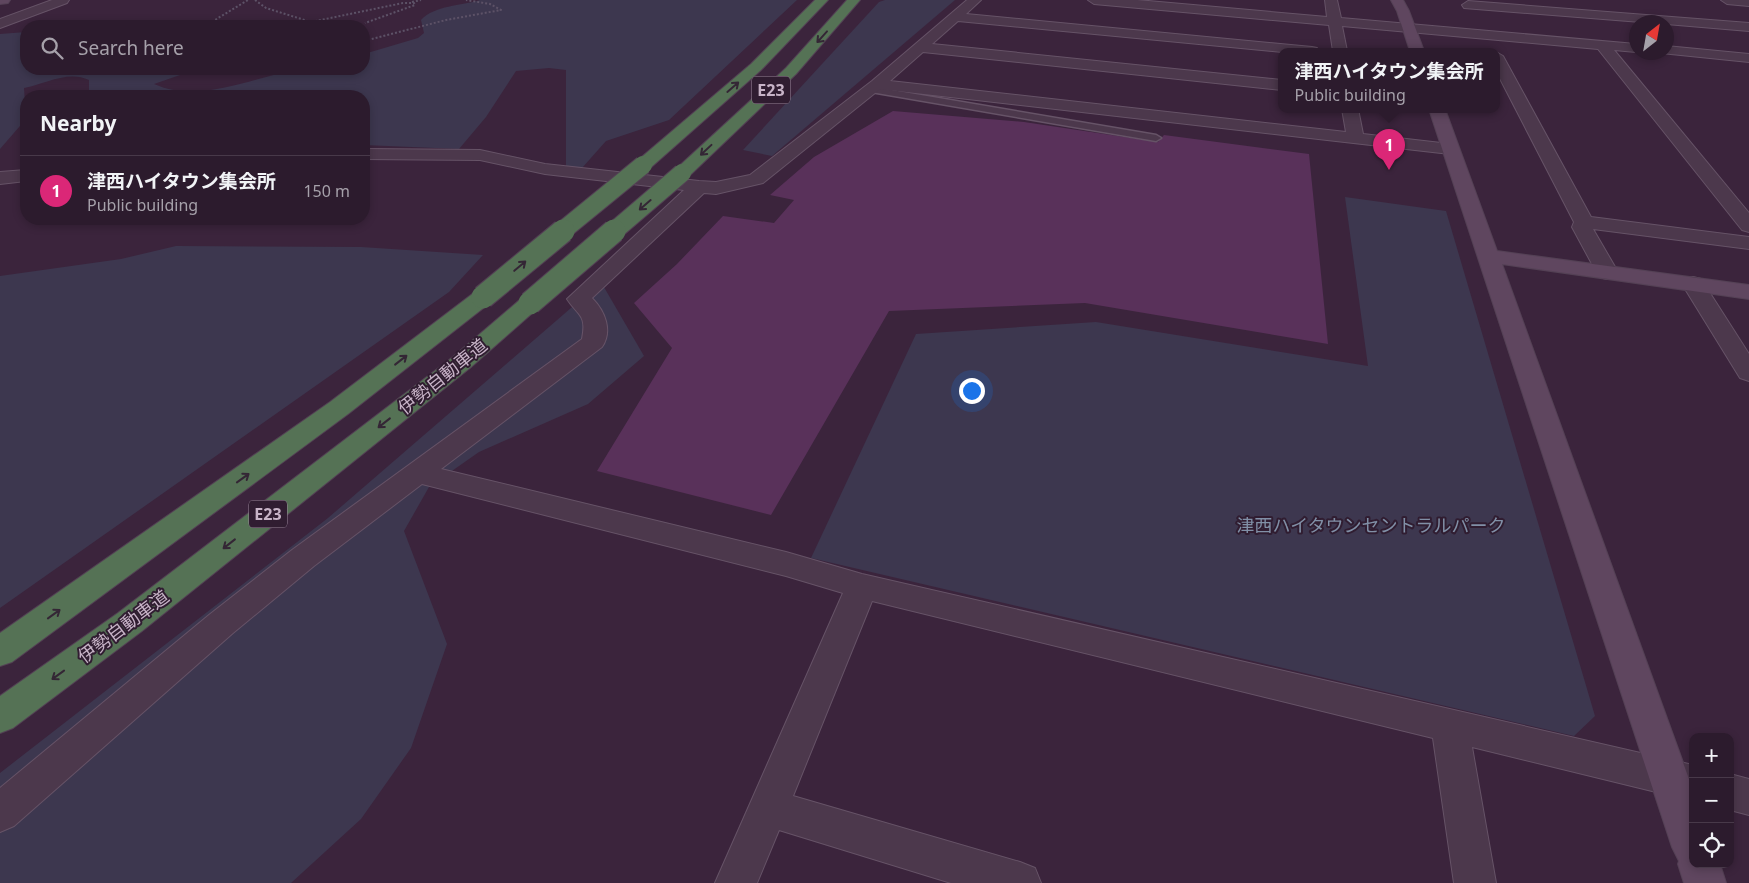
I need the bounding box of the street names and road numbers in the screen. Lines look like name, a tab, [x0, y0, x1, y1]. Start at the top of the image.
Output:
road number: E23	[752, 76, 790, 104]
street label: 伊勢自動車道	[392, 333, 492, 419]
road number: E23	[249, 500, 287, 528]
street label: 伊勢自動車道	[73, 584, 173, 668]

